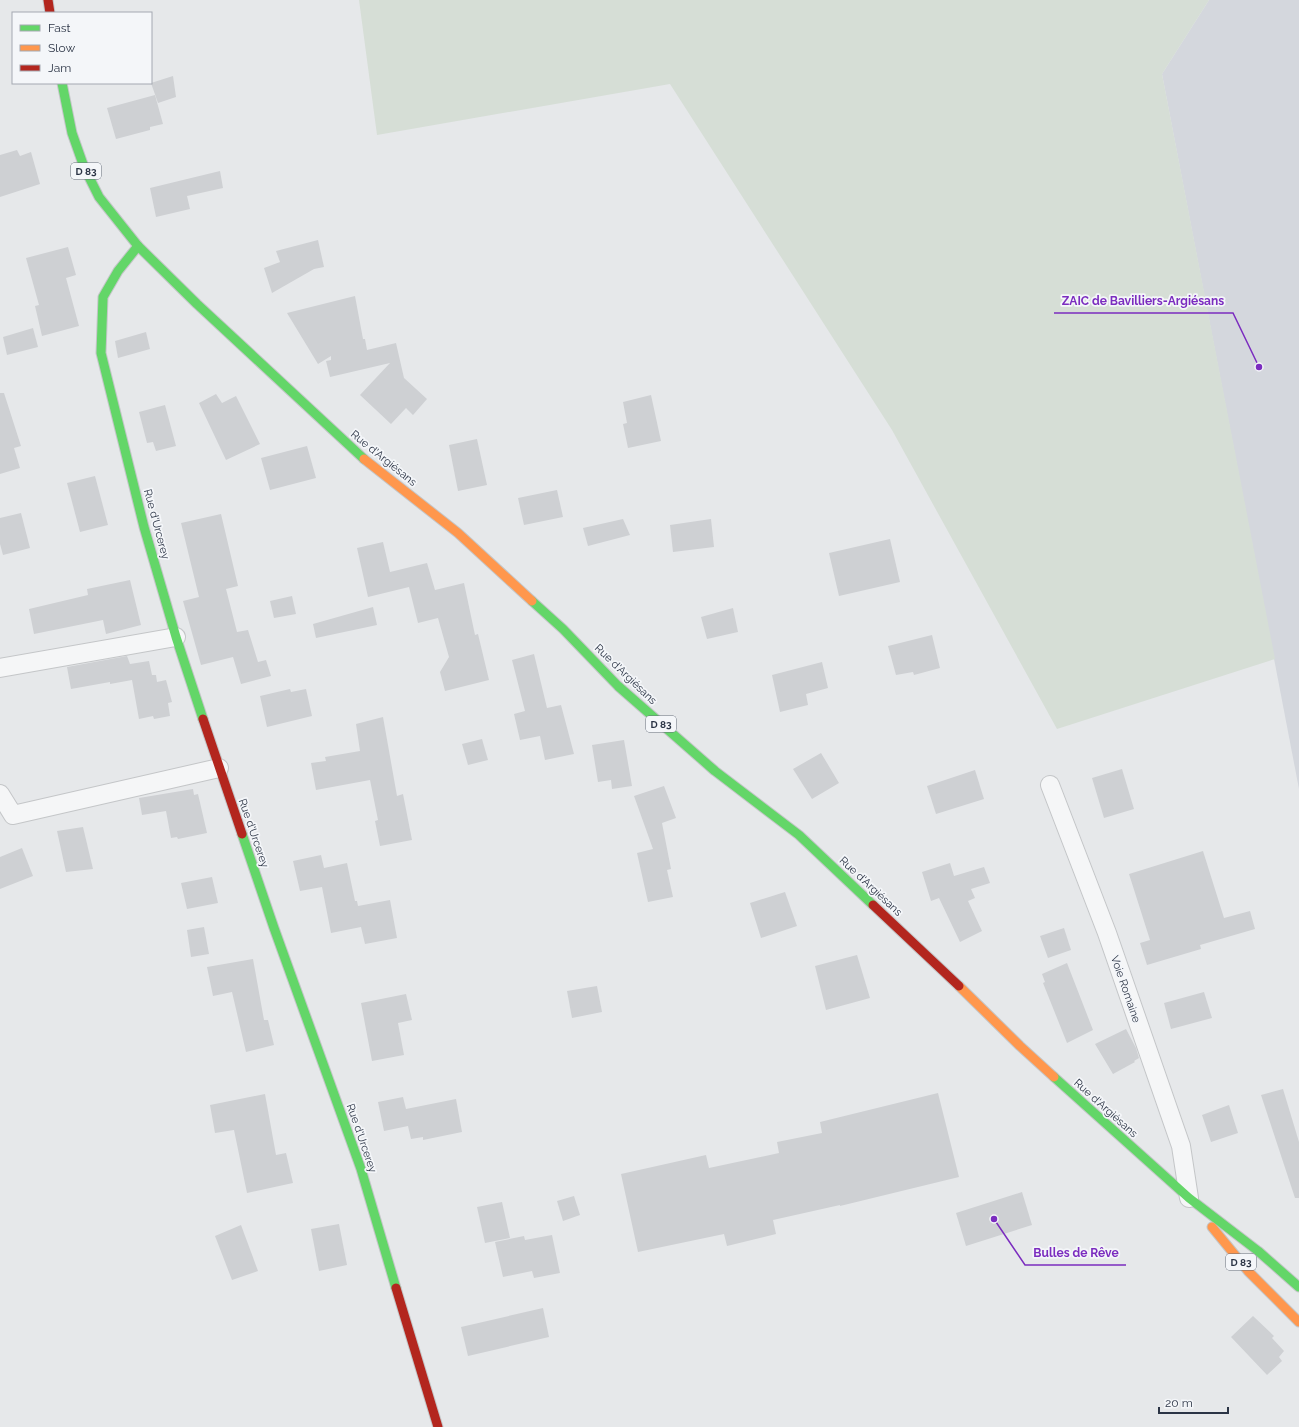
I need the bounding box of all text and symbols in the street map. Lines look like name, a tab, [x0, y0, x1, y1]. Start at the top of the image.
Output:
legend	[12, 12, 152, 84]
text: Fast	[48, 21, 71, 35]
text: Slow	[48, 41, 75, 55]
text: Jam	[48, 61, 71, 75]
road number: D 83	[71, 163, 101, 179]
callout: ZAIC de Bavilliers-Argiésans	[1054, 289, 1233, 313]
text: ZAIC de Bavilliers-Argiésans	[1062, 294, 1224, 308]
street label: Rue d'Argiésans	[348, 428, 419, 489]
street label: Rue d'Urcerey	[141, 488, 172, 561]
street label: Rue d'Argiésans	[592, 642, 659, 707]
road number: D 83	[646, 716, 676, 732]
street label: Rue d'Urcerey	[236, 797, 271, 869]
street label: Rue d'Argiésans	[837, 854, 905, 919]
street label: Voie Romaine	[1108, 954, 1143, 1025]
street label: Rue d'Argiésans	[1071, 1076, 1140, 1140]
street label: Rue d'Urcerey	[344, 1102, 379, 1174]
callout: Bulles de Rêve	[1025, 1241, 1126, 1265]
text: Bulles de Rêve	[1033, 1246, 1119, 1260]
road number: D 83	[1226, 1254, 1256, 1270]
scale bar	[1159, 1389, 1228, 1415]
text: 20 m	[1165, 1396, 1193, 1410]

